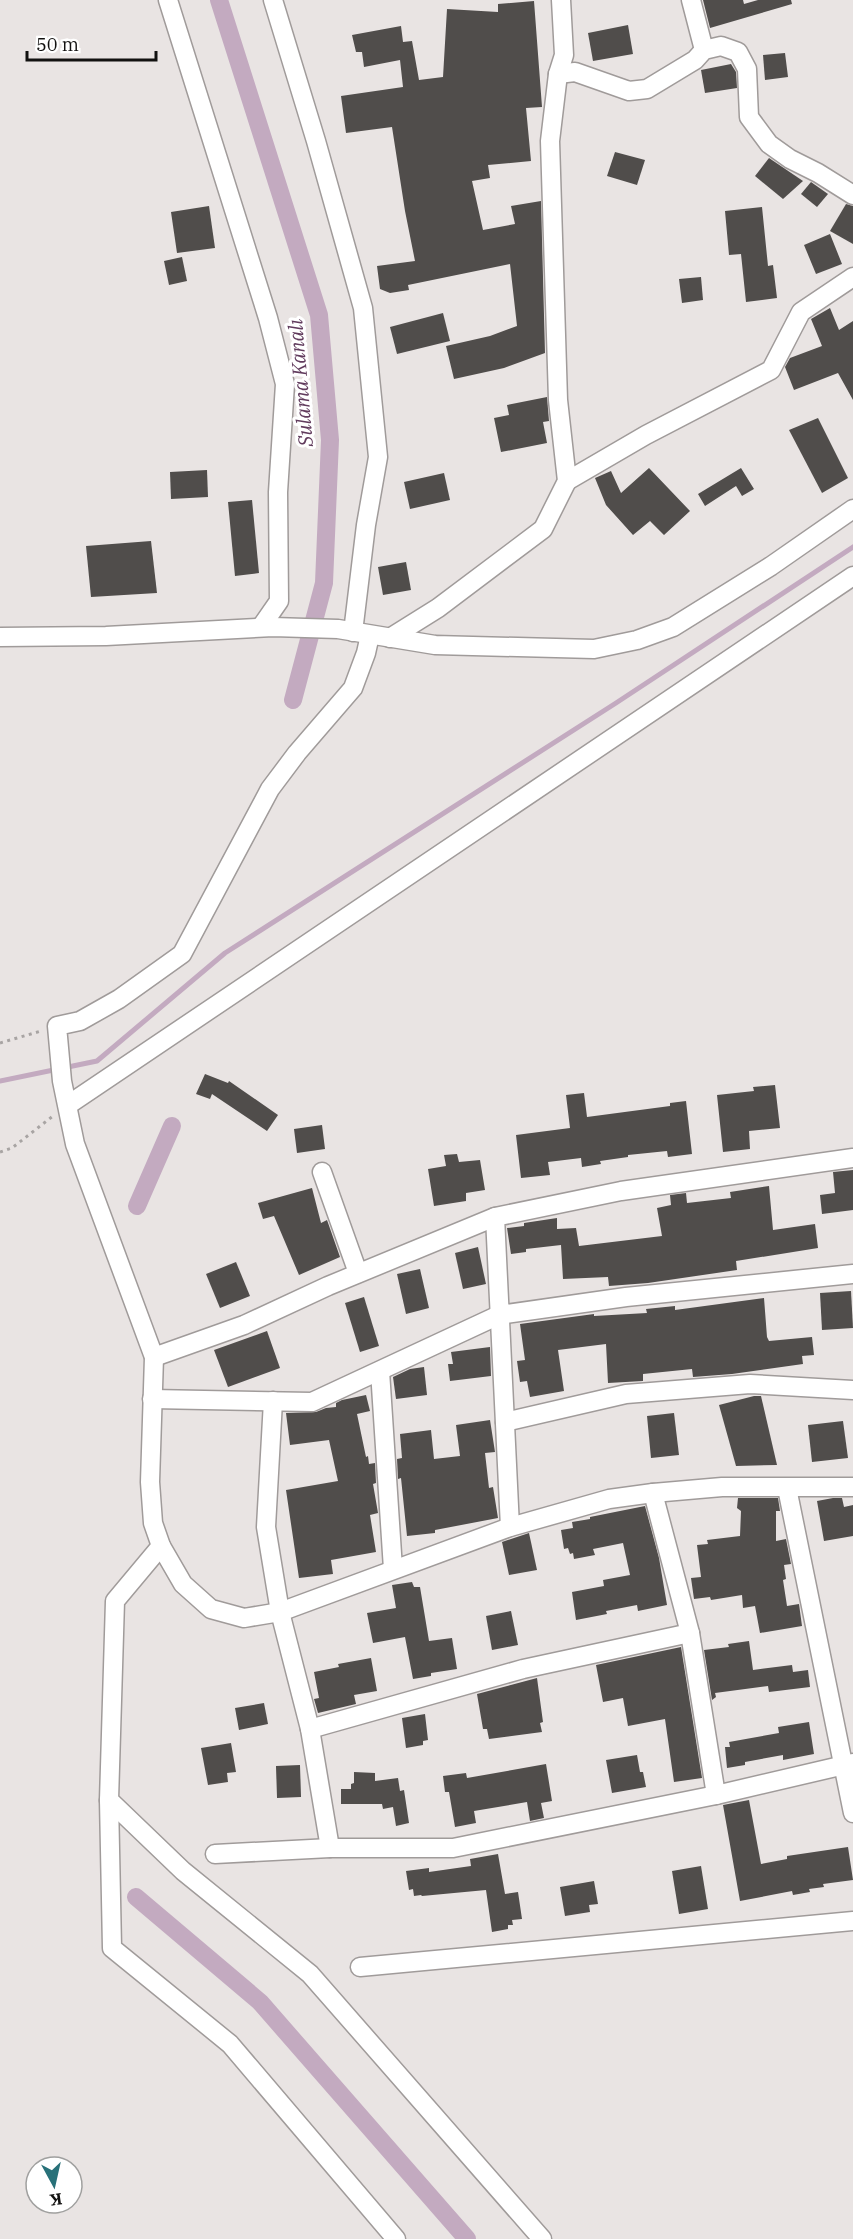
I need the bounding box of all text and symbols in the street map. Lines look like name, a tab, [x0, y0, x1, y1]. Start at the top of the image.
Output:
scale bar	[27, 24, 156, 62]
text: 50 m	[36, 33, 79, 56]
water label: Sulama Kanalı	[281, 318, 319, 449]
north arrow	[24, 2155, 84, 2215]
text: K	[48, 2189, 64, 2211]

